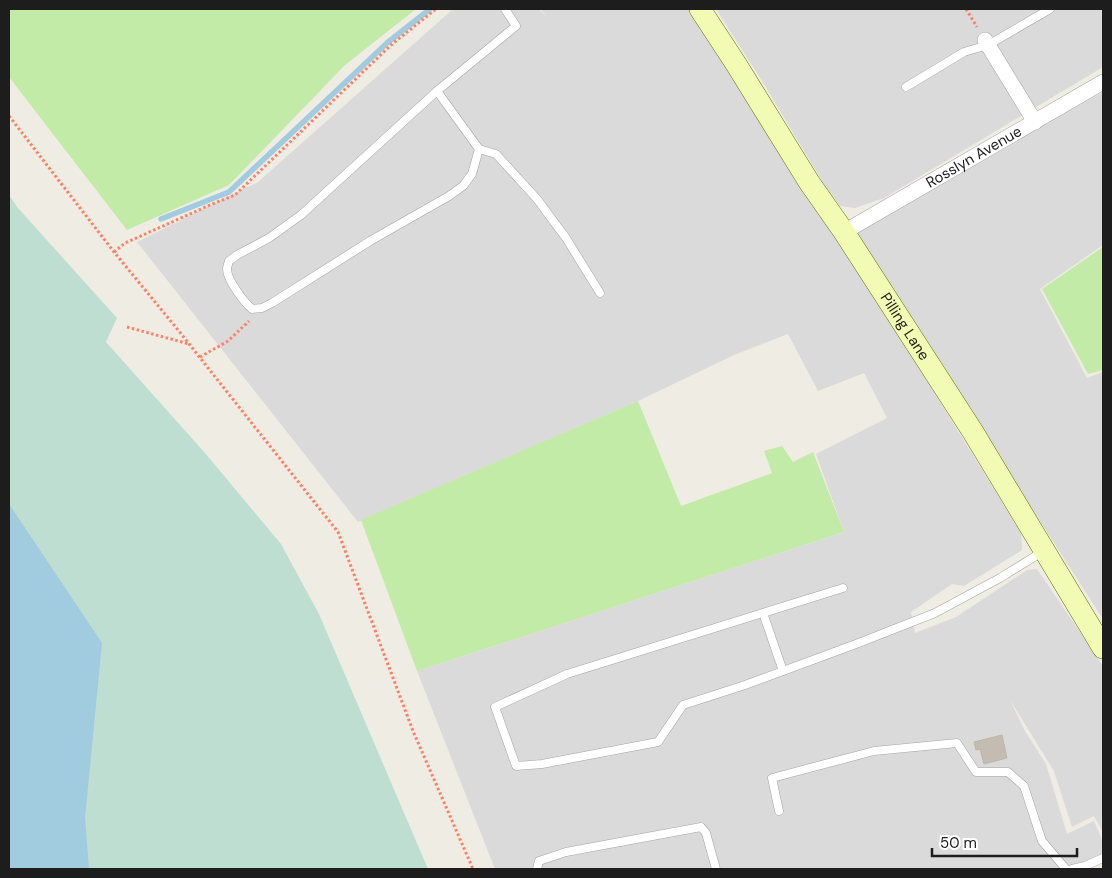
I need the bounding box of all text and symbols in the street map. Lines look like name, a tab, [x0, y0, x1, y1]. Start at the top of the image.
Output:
street label: Rosslyn Avenue	[922, 121, 1025, 192]
street label: Pilling Lane	[876, 289, 934, 364]
scale bar	[932, 826, 1077, 858]
text: 50 m	[940, 833, 977, 853]

